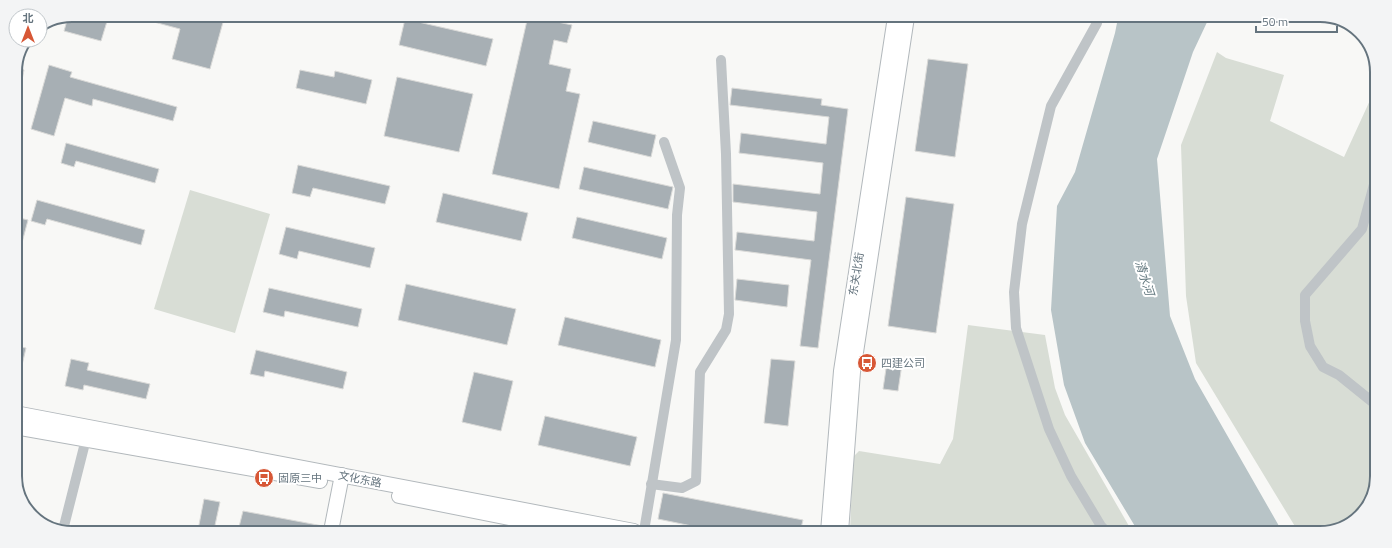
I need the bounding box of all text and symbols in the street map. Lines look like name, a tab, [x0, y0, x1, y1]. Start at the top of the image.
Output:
north arrow	[8, 8, 48, 48]
scale bar	[1256, 8, 1337, 34]
text: 北	[23, 10, 34, 26]
text: 50 m	[1262, 12, 1288, 31]
street label: 东关北街	[845, 251, 867, 297]
water label: 清水河	[1130, 258, 1160, 300]
bus stop icon: 四建公司	[856, 352, 878, 374]
place label: 四建公司	[881, 355, 925, 371]
bus stop icon: 固原三中	[253, 467, 275, 489]
street label: 文化东路	[337, 467, 383, 491]
place label: 固原三中	[278, 470, 322, 486]

